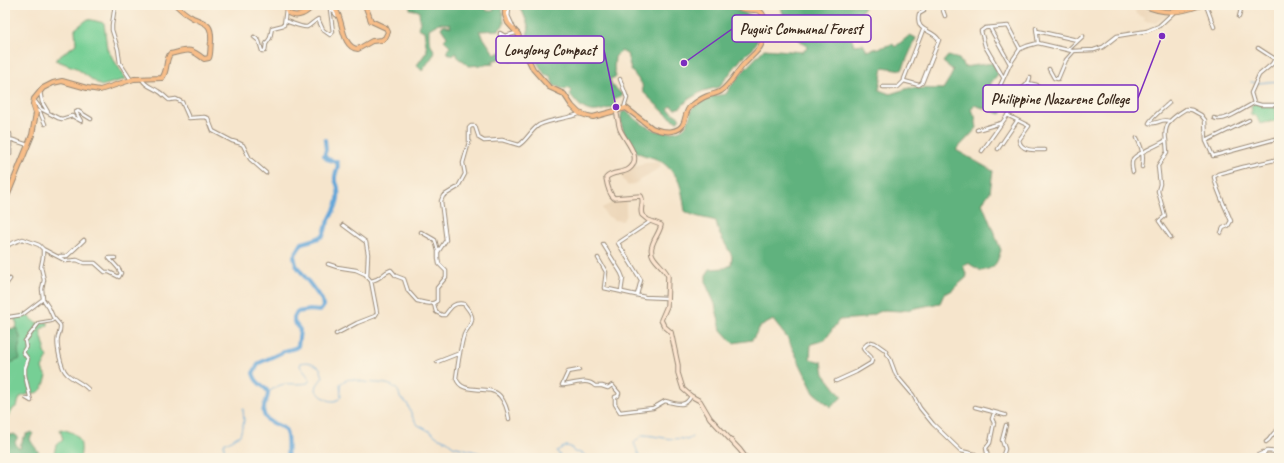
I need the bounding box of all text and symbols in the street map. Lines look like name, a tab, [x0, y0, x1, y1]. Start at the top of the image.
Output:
callout: Puguis Communal Forest	[732, 15, 871, 42]
text: Puguis Communal Forest	[740, 20, 865, 39]
callout: Longlong Compact	[496, 36, 604, 63]
text: Longlong Compact	[504, 41, 599, 60]
callout: Philippine Nazarene College	[983, 85, 1138, 112]
text: Philippine Nazarene College	[991, 90, 1130, 109]

